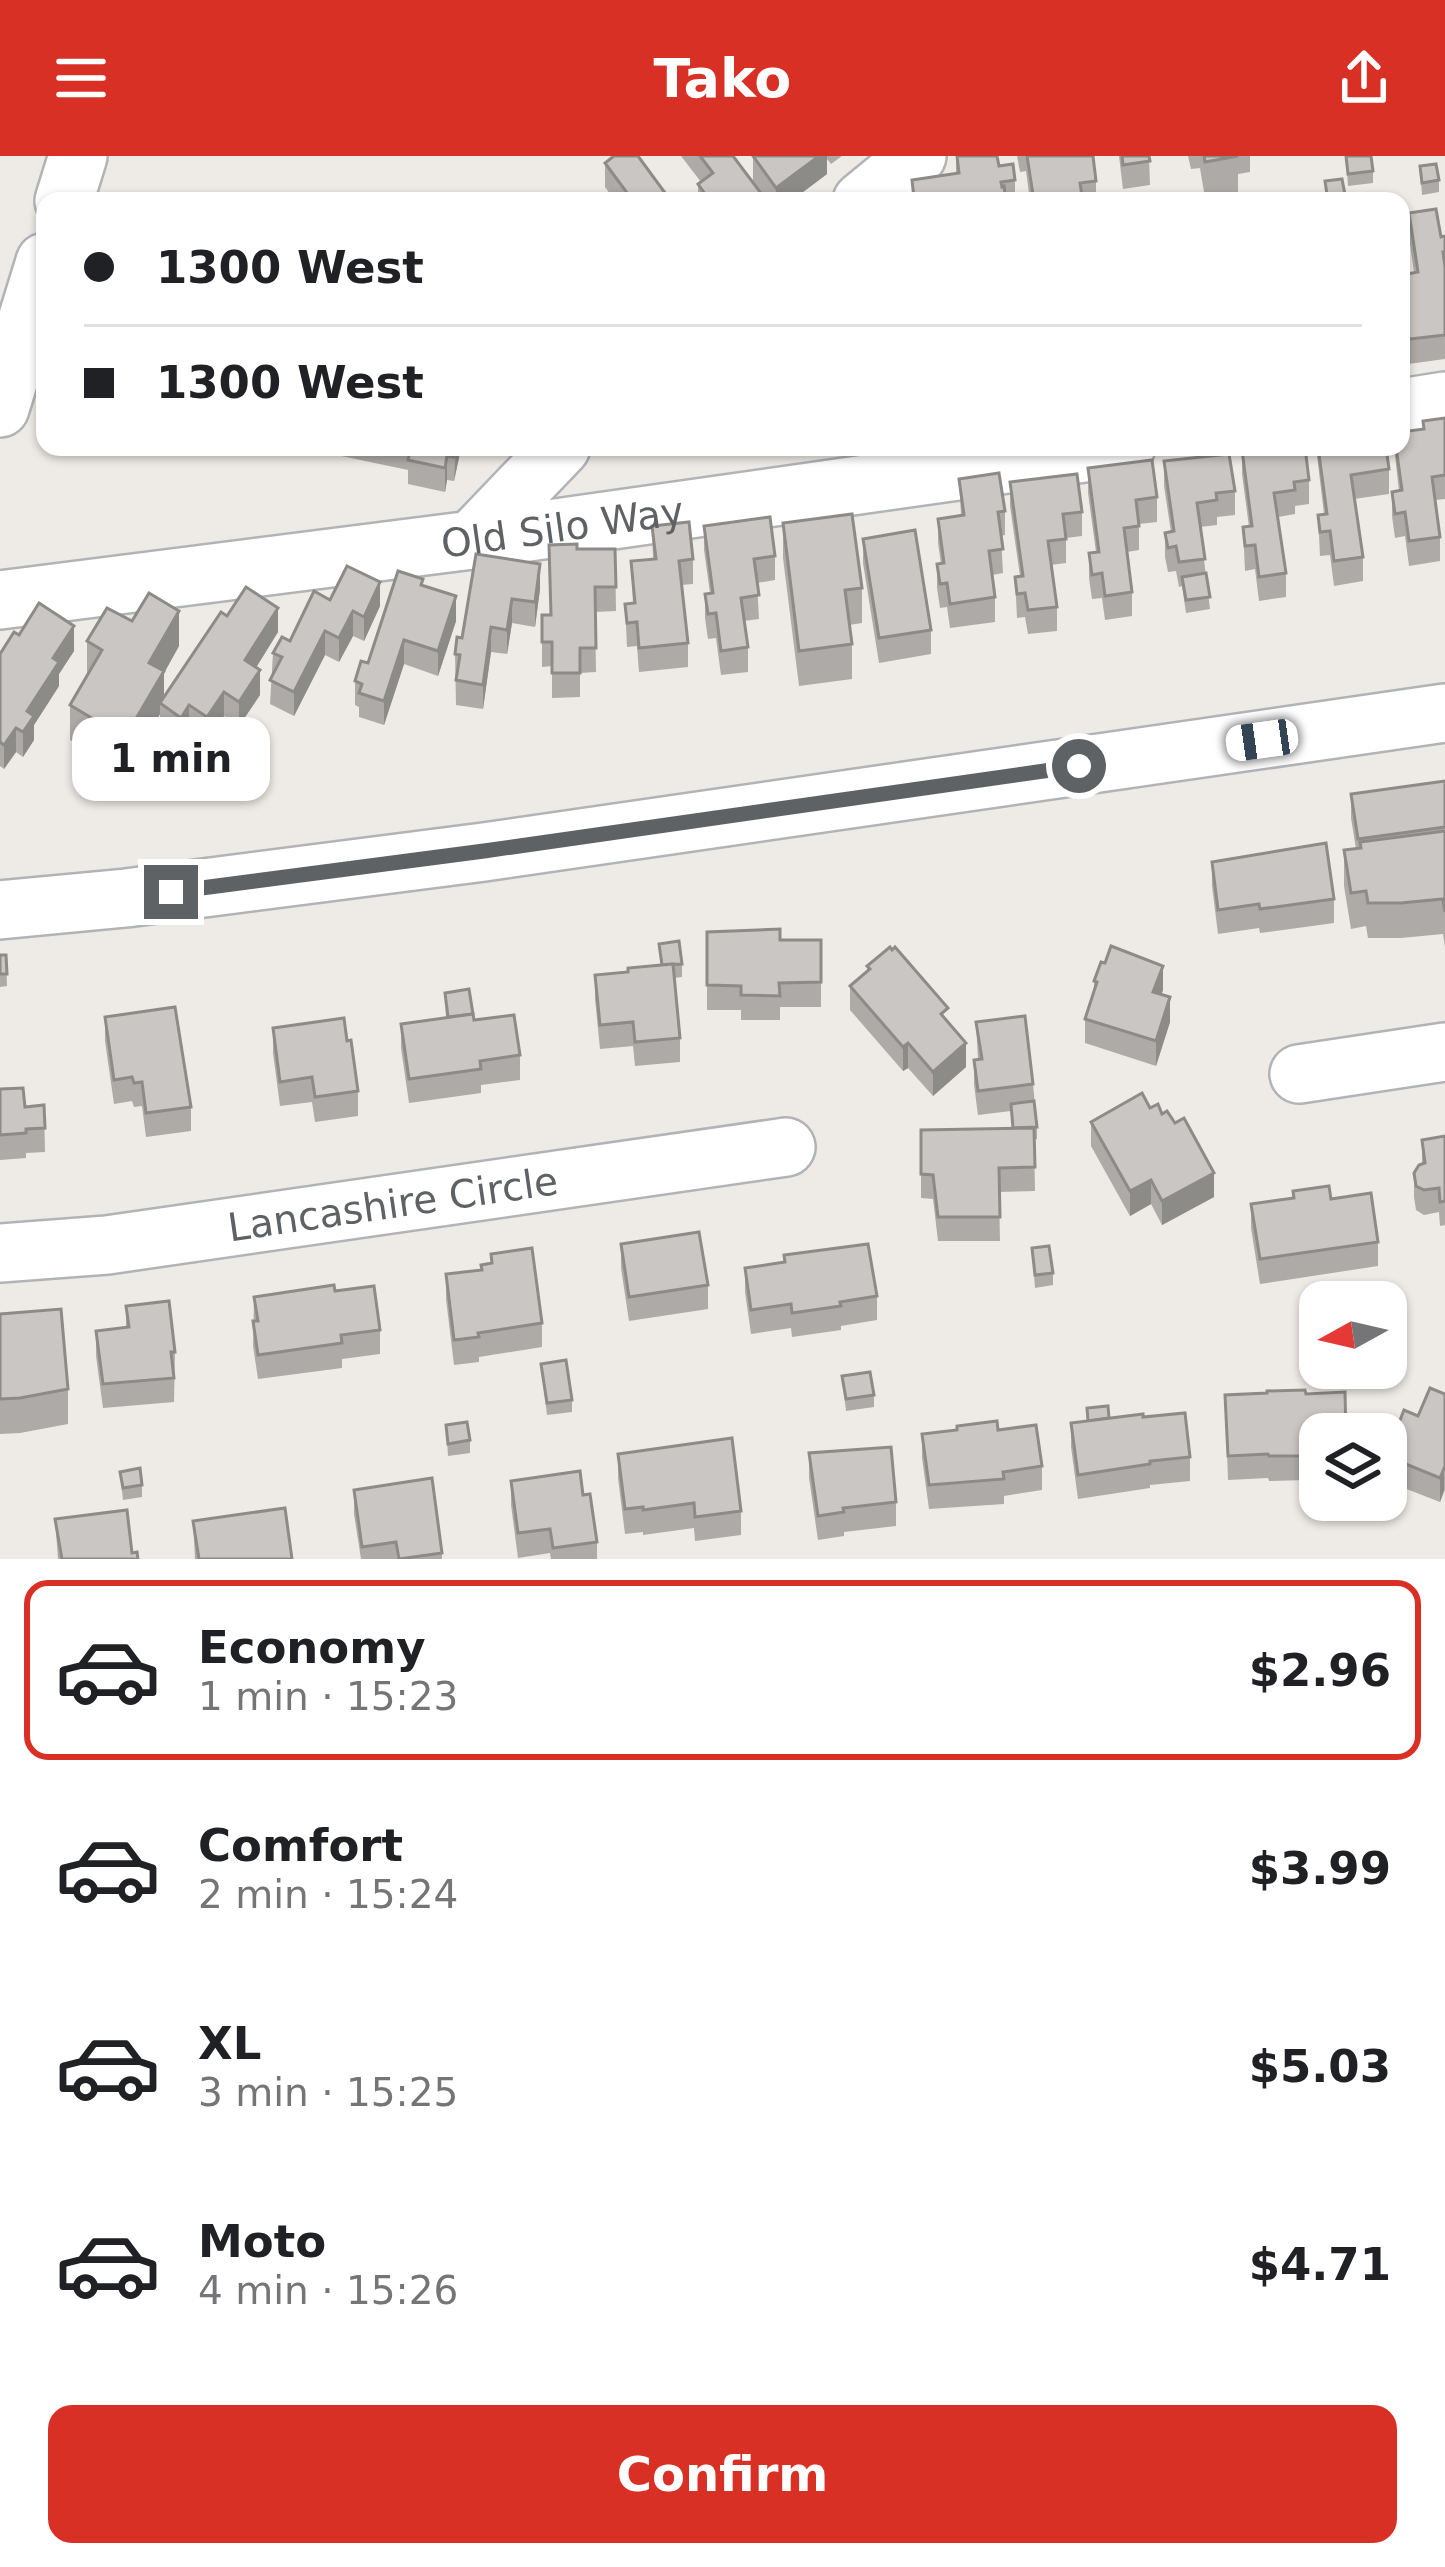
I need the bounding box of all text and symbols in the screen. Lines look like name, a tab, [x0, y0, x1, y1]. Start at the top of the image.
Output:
icon: menu	[48, 45, 114, 111]
icon: share	[1331, 45, 1397, 111]
text: Tako	[654, 47, 791, 110]
text: 1300 West	[156, 241, 424, 294]
text: 1300 West	[156, 356, 424, 409]
street label: Old Silo Way	[438, 488, 687, 566]
car	[1224, 717, 1300, 763]
callout: 1 min	[72, 718, 270, 802]
text: 1 min	[110, 736, 232, 781]
route start	[1052, 739, 1106, 793]
route end	[144, 865, 198, 919]
street label: Lancashire Circle	[225, 1158, 561, 1250]
north arrow	[1299, 1281, 1407, 1389]
map controls	[1299, 1281, 1407, 1521]
button: layers	[1299, 1413, 1407, 1521]
icon: car	[54, 1616, 162, 1724]
text: Economy	[198, 1621, 426, 1674]
text: $2.96	[1249, 1644, 1391, 1697]
text: 1 min · 15:23	[198, 1674, 458, 1719]
icon: car	[54, 1814, 162, 1922]
text: Comfort	[198, 1819, 403, 1872]
text: $3.99	[1249, 1842, 1391, 1895]
text: 2 min · 15:24	[198, 1872, 458, 1917]
icon: car	[54, 2012, 162, 2120]
text: XL	[198, 2017, 261, 2070]
text: $5.03	[1249, 2040, 1391, 2093]
text: 3 min · 15:25	[198, 2070, 458, 2115]
icon: car	[54, 2210, 162, 2318]
text: Moto	[198, 2215, 326, 2268]
text: $4.71	[1249, 2238, 1391, 2291]
text: 4 min · 15:26	[198, 2268, 458, 2313]
button: Confirm	[48, 2405, 1397, 2543]

